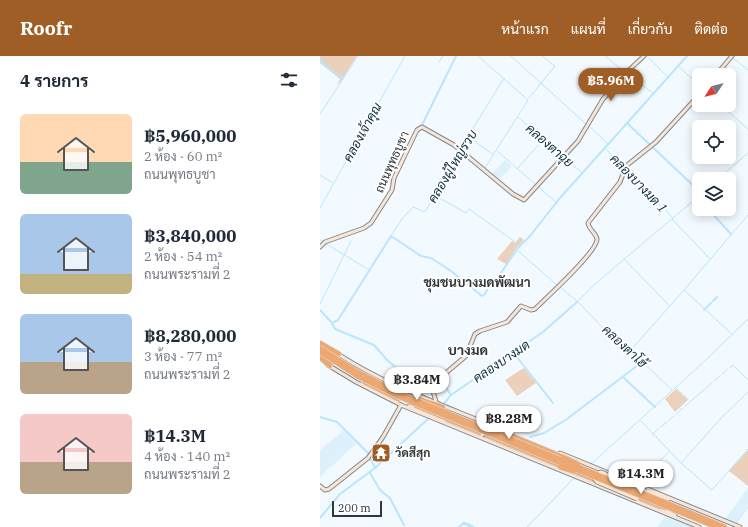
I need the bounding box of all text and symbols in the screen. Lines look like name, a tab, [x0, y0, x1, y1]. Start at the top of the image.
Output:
text: Roofr	[20, 16, 72, 40]
text: หน้าแรก	[501, 20, 549, 38]
text: แผนที่	[571, 20, 606, 38]
text: เกี่ยวกับ	[628, 20, 672, 38]
text: ติดต่อ	[694, 20, 728, 38]
pin: ฿5.96M	[578, 68, 644, 102]
north arrow	[692, 68, 736, 112]
map controls	[692, 68, 736, 216]
icon: filters	[278, 69, 300, 91]
text: 4 รายการ	[20, 70, 89, 92]
text: ฿5.96M	[587, 72, 635, 89]
water label: คลองเจ้าคุณ	[339, 99, 387, 165]
water label: คลองตาฉุย	[522, 120, 578, 172]
button: locate	[692, 120, 736, 164]
text: ฿5,960,000	[144, 125, 236, 147]
water label: คลองผู้ใหญ่รวบ	[424, 126, 482, 206]
street label: ถนนพุทธบูชา	[371, 129, 414, 196]
icon: home	[52, 130, 100, 178]
text: 2 ห้อง · 60 m²	[144, 148, 222, 165]
water label: คลองบางมด 1	[606, 150, 671, 216]
text: ถนนพุทธบูชา	[144, 166, 216, 183]
button: layers	[692, 172, 736, 216]
text: ฿3,840,000	[144, 225, 236, 247]
icon: home	[52, 230, 100, 278]
text: 2 ห้อง · 54 m²	[144, 248, 222, 265]
text: ถนนพระรามที่ 2	[144, 266, 231, 283]
district label: ชุมชนบางมดพัฒนา	[423, 274, 531, 293]
water label: คลองตาโฮ้	[599, 321, 652, 373]
text: ฿8,280,000	[144, 325, 236, 347]
icon: home	[52, 330, 100, 378]
water label: คลองบางมด	[470, 336, 533, 387]
district label: บางมด	[448, 341, 488, 359]
text: 3 ห้อง · 77 m²	[144, 348, 222, 365]
text: ถนนพระรามที่ 2	[144, 366, 231, 383]
pin: ฿3.84M	[384, 367, 450, 401]
text: ฿3.84M	[393, 371, 441, 388]
pin: ฿8.28M	[476, 406, 542, 440]
text: ฿8.28M	[485, 410, 533, 427]
text: ฿14.3M	[144, 425, 206, 447]
icon: home	[52, 430, 100, 478]
temple icon: วัดสีสุก	[370, 442, 392, 464]
place label: วัดสีสุก	[395, 445, 430, 461]
text: 4 ห้อง · 140 m²	[144, 448, 230, 465]
pin: ฿14.3M	[608, 461, 674, 495]
text: ฿14.3M	[617, 465, 665, 482]
text: ถนนพระรามที่ 2	[144, 466, 231, 483]
scale bar	[332, 499, 382, 518]
text: 200 m	[338, 501, 371, 515]

